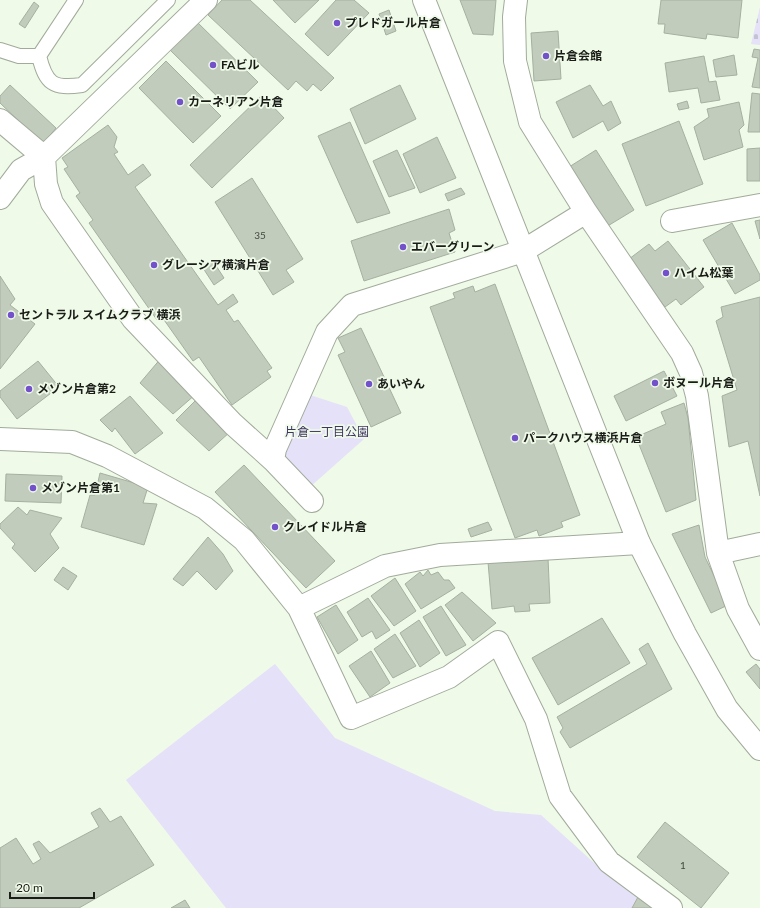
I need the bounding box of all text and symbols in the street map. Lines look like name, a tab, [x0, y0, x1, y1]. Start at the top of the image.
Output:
place label: プレドガール片倉	[345, 15, 441, 30]
marker: プレドガール片倉	[332, 18, 342, 28]
place label: 片倉会館	[554, 48, 602, 63]
marker: 片倉会館	[541, 51, 551, 61]
place label: FAビル	[221, 57, 259, 72]
marker: FAビル	[208, 60, 218, 70]
place label: カーネリアン片倉	[188, 94, 284, 109]
marker: カーネリアン片倉	[175, 97, 185, 107]
house number: 35	[254, 229, 266, 241]
place label: エバーグリーン	[411, 239, 494, 254]
marker: エバーグリーン	[398, 242, 408, 252]
place label: グレーシア横濱片倉	[162, 257, 270, 272]
marker: グレーシア横濱片倉	[149, 260, 159, 270]
place label: ハイム松葉	[674, 265, 734, 280]
marker: ハイム松葉	[661, 268, 671, 278]
place label: セントラル スイムクラブ 横浜	[19, 307, 181, 322]
marker: セントラル スイムクラブ 横浜	[6, 310, 16, 320]
place label: ボヌール片倉	[663, 375, 735, 390]
place label: あいやん	[377, 376, 425, 391]
marker: ボヌール片倉	[650, 378, 660, 388]
marker: あいやん	[364, 379, 374, 389]
place label: メゾン片倉第2	[37, 381, 116, 396]
marker: メゾン片倉第2	[24, 384, 34, 394]
park label: 片倉一丁目公園	[285, 424, 369, 439]
place label: パークハウス横浜片倉	[523, 430, 642, 445]
marker: パークハウス横浜片倉	[510, 433, 520, 443]
place label: メゾン片倉第1	[41, 480, 120, 495]
marker: メゾン片倉第1	[28, 483, 38, 493]
place label: クレイドル片倉	[283, 519, 367, 534]
marker: クレイドル片倉	[270, 522, 280, 532]
house number: 1	[680, 859, 686, 871]
scale bar	[10, 874, 94, 900]
text: 20 m	[16, 880, 43, 895]

